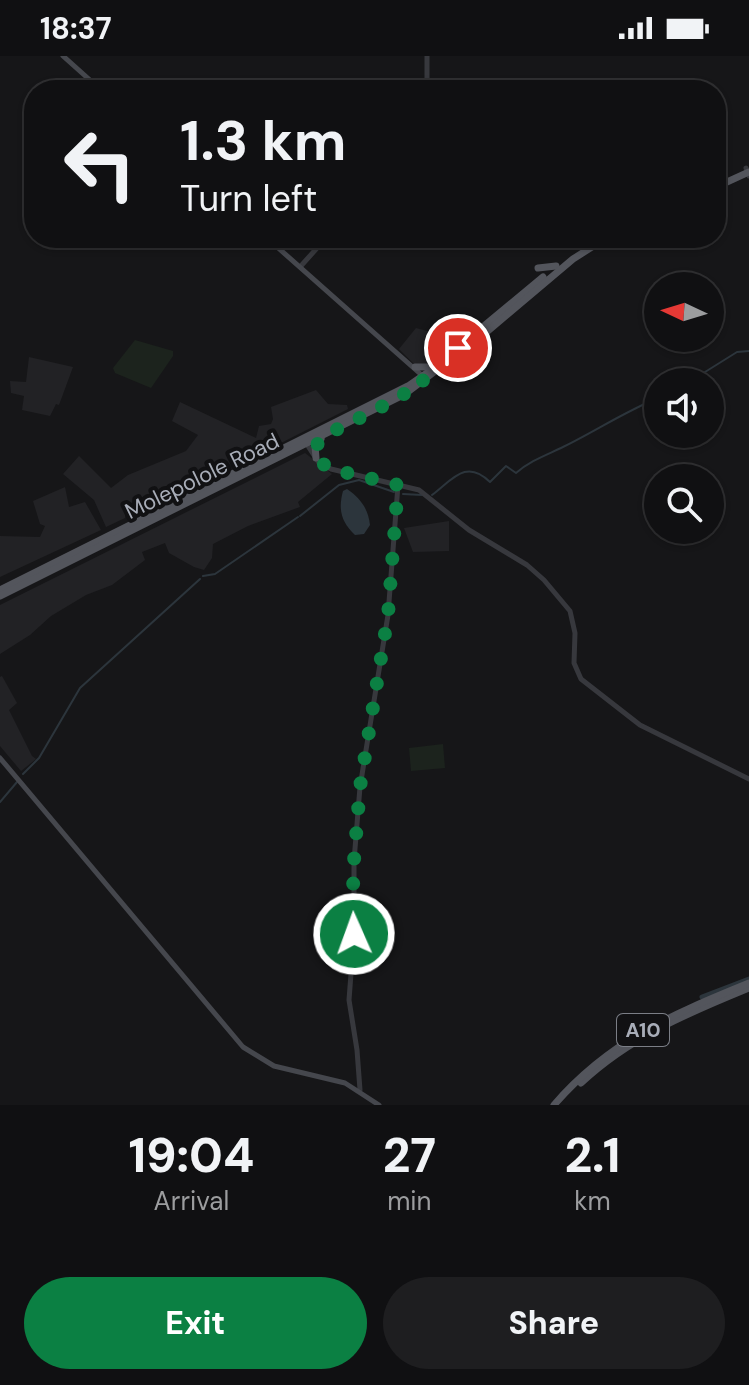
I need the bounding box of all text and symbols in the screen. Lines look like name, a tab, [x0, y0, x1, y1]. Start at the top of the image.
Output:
text: 18:37	[40, 9, 112, 48]
text: 1.3 km	[180, 104, 347, 177]
icon: left	[48, 112, 152, 216]
text: Turn left	[180, 175, 317, 222]
north arrow	[644, 272, 724, 352]
map controls	[644, 272, 724, 544]
pin	[424, 314, 492, 382]
icon: arrive	[436, 326, 480, 370]
button: sound	[644, 368, 724, 448]
street label: Molepolole Road	[120, 426, 284, 526]
button: search	[644, 464, 724, 544]
position arrow	[312, 892, 396, 976]
road number: A10	[617, 1014, 669, 1046]
text: 19:04	[128, 1124, 254, 1187]
text: 27	[383, 1124, 436, 1187]
text: 2.1	[564, 1124, 621, 1187]
text: Arrival	[154, 1184, 229, 1218]
text: min	[387, 1184, 432, 1218]
text: km	[574, 1184, 611, 1218]
button: Exit	[24, 1277, 367, 1369]
button: Share	[383, 1277, 725, 1369]

